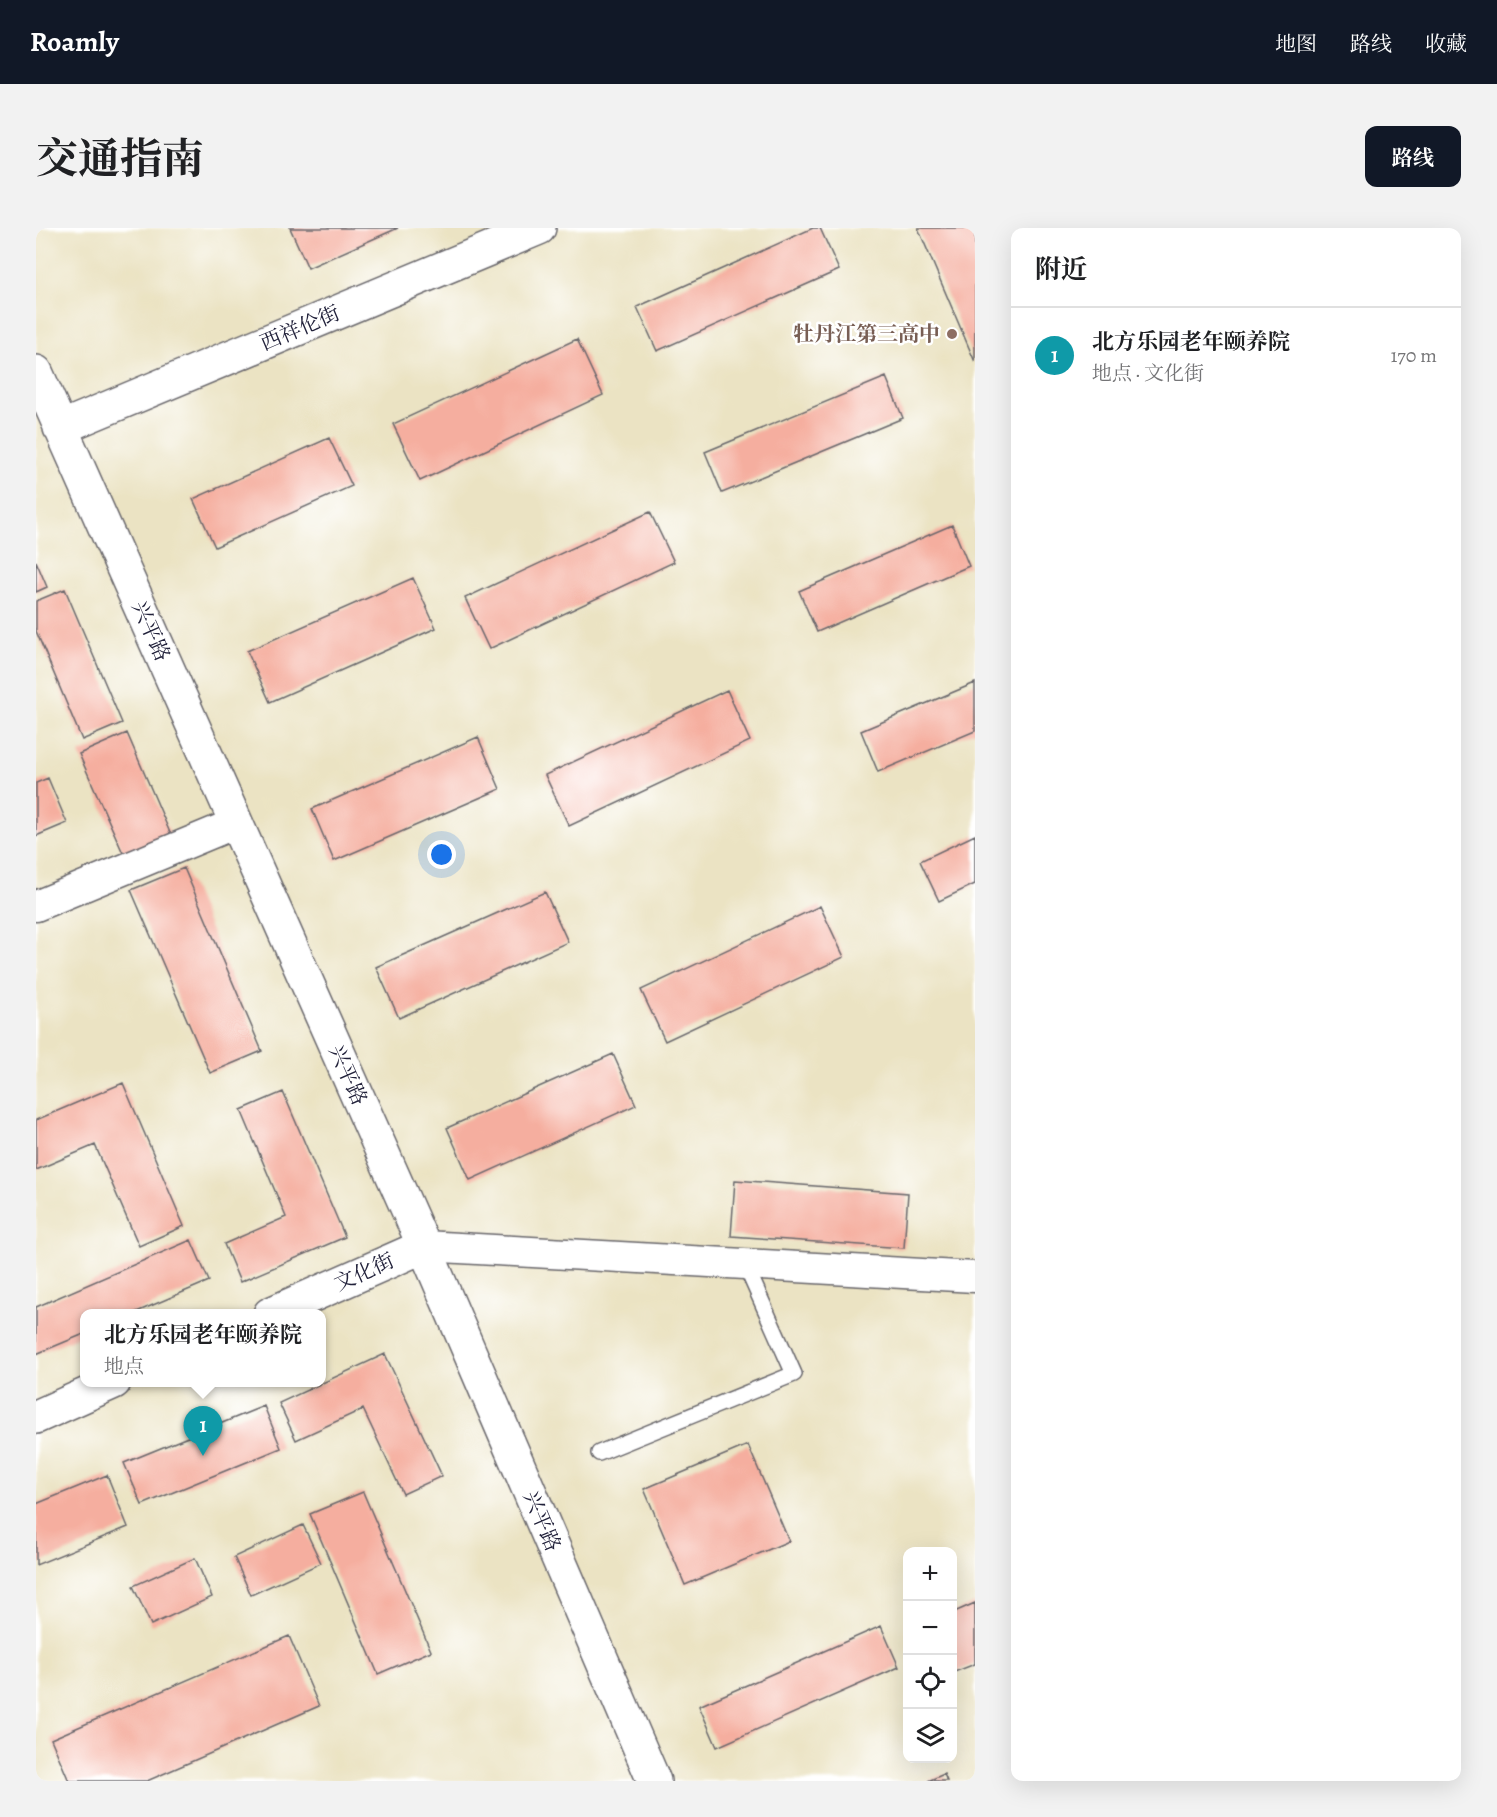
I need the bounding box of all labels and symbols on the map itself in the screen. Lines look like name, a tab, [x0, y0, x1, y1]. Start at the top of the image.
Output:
street label: 西祥伦街	[256, 299, 344, 357]
place label: 牡丹江第三高中	[793, 320, 940, 348]
marker: 牡丹江第三高中	[945, 327, 959, 341]
street label: 兴平路	[125, 597, 177, 665]
your location	[427, 840, 456, 869]
street label: 兴平路	[322, 1041, 374, 1109]
street label: 文化街	[330, 1246, 398, 1298]
pin: 1	[184, 1406, 222, 1456]
street label: 兴平路	[517, 1487, 567, 1555]

